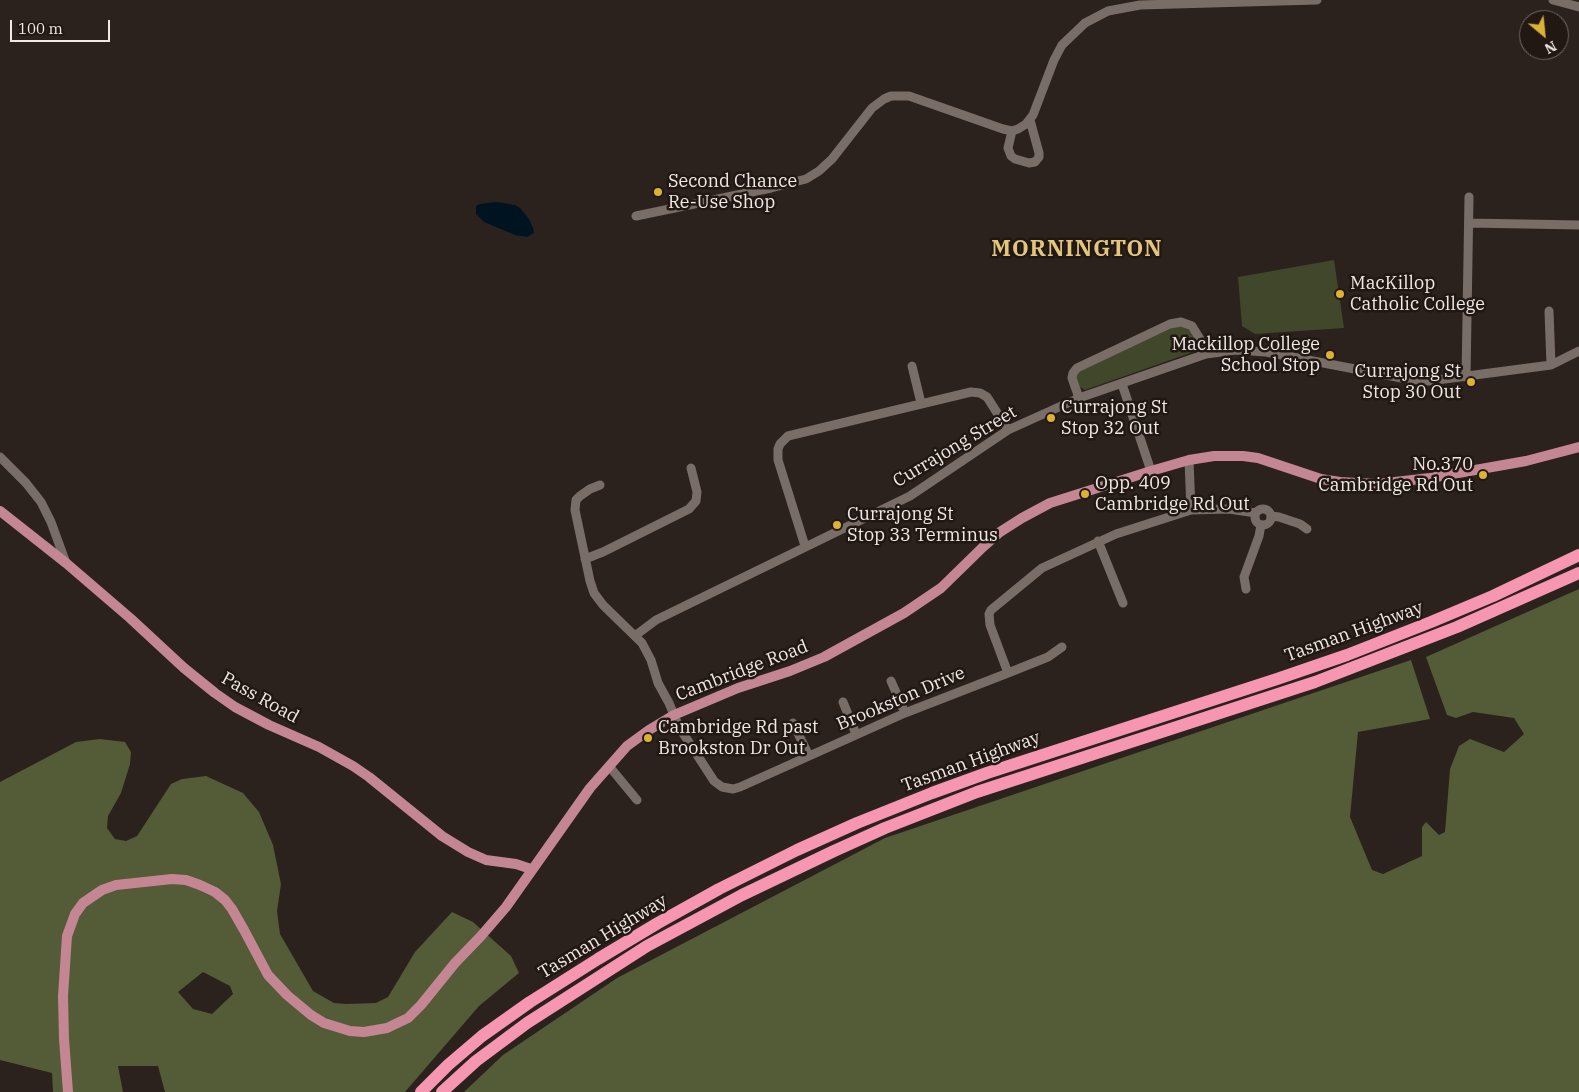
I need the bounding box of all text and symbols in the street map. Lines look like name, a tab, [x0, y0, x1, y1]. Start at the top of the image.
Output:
scale bar	[12, 10, 112, 42]
north arrow	[1519, 10, 1569, 60]
text: 100 m	[18, 19, 63, 38]
text: N	[1541, 37, 1560, 58]
place label: Second Chance Re-Use Shop	[668, 171, 797, 213]
marker: Second Chance Re-Use Shop	[652, 186, 664, 198]
district label: MORNINGTON	[990, 237, 1164, 263]
place label: MacKillop Catholic College	[1350, 273, 1485, 316]
marker: MacKillop Catholic College	[1334, 288, 1346, 300]
place label: Mackillop College School Stop	[1171, 334, 1320, 376]
marker: Mackillop College School Stop	[1324, 349, 1336, 361]
place label: Currajong St Stop 30 Out	[1354, 361, 1461, 404]
marker: Currajong St Stop 30 Out	[1465, 376, 1477, 388]
place label: Currajong St Stop 32 Out	[1061, 397, 1168, 439]
street label: Currajong Street	[889, 402, 1021, 492]
marker: Currajong St Stop 32 Out	[1045, 412, 1057, 424]
place label: No.370 Cambridge Rd Out	[1318, 454, 1473, 496]
marker: No.370 Cambridge Rd Out	[1477, 469, 1489, 481]
place label: Opp. 409 Cambridge Rd Out	[1095, 473, 1250, 516]
marker: Opp. 409 Cambridge Rd Out	[1079, 488, 1091, 500]
place label: Currajong St Stop 33 Terminus	[847, 504, 998, 546]
marker: Currajong St Stop 33 Terminus	[831, 519, 843, 531]
street label: Tasman Highway	[1282, 597, 1426, 667]
street label: Cambridge Road	[673, 636, 811, 706]
street label: Brookston Drive	[834, 662, 968, 736]
street label: Pass Road	[217, 668, 303, 728]
place label: Cambridge Rd past Brookston Dr Out	[658, 717, 818, 760]
street label: Tasman Highway	[899, 727, 1043, 797]
marker: Cambridge Rd past Brookston Dr Out	[642, 732, 654, 744]
street label: Tasman Highway	[535, 890, 671, 984]

